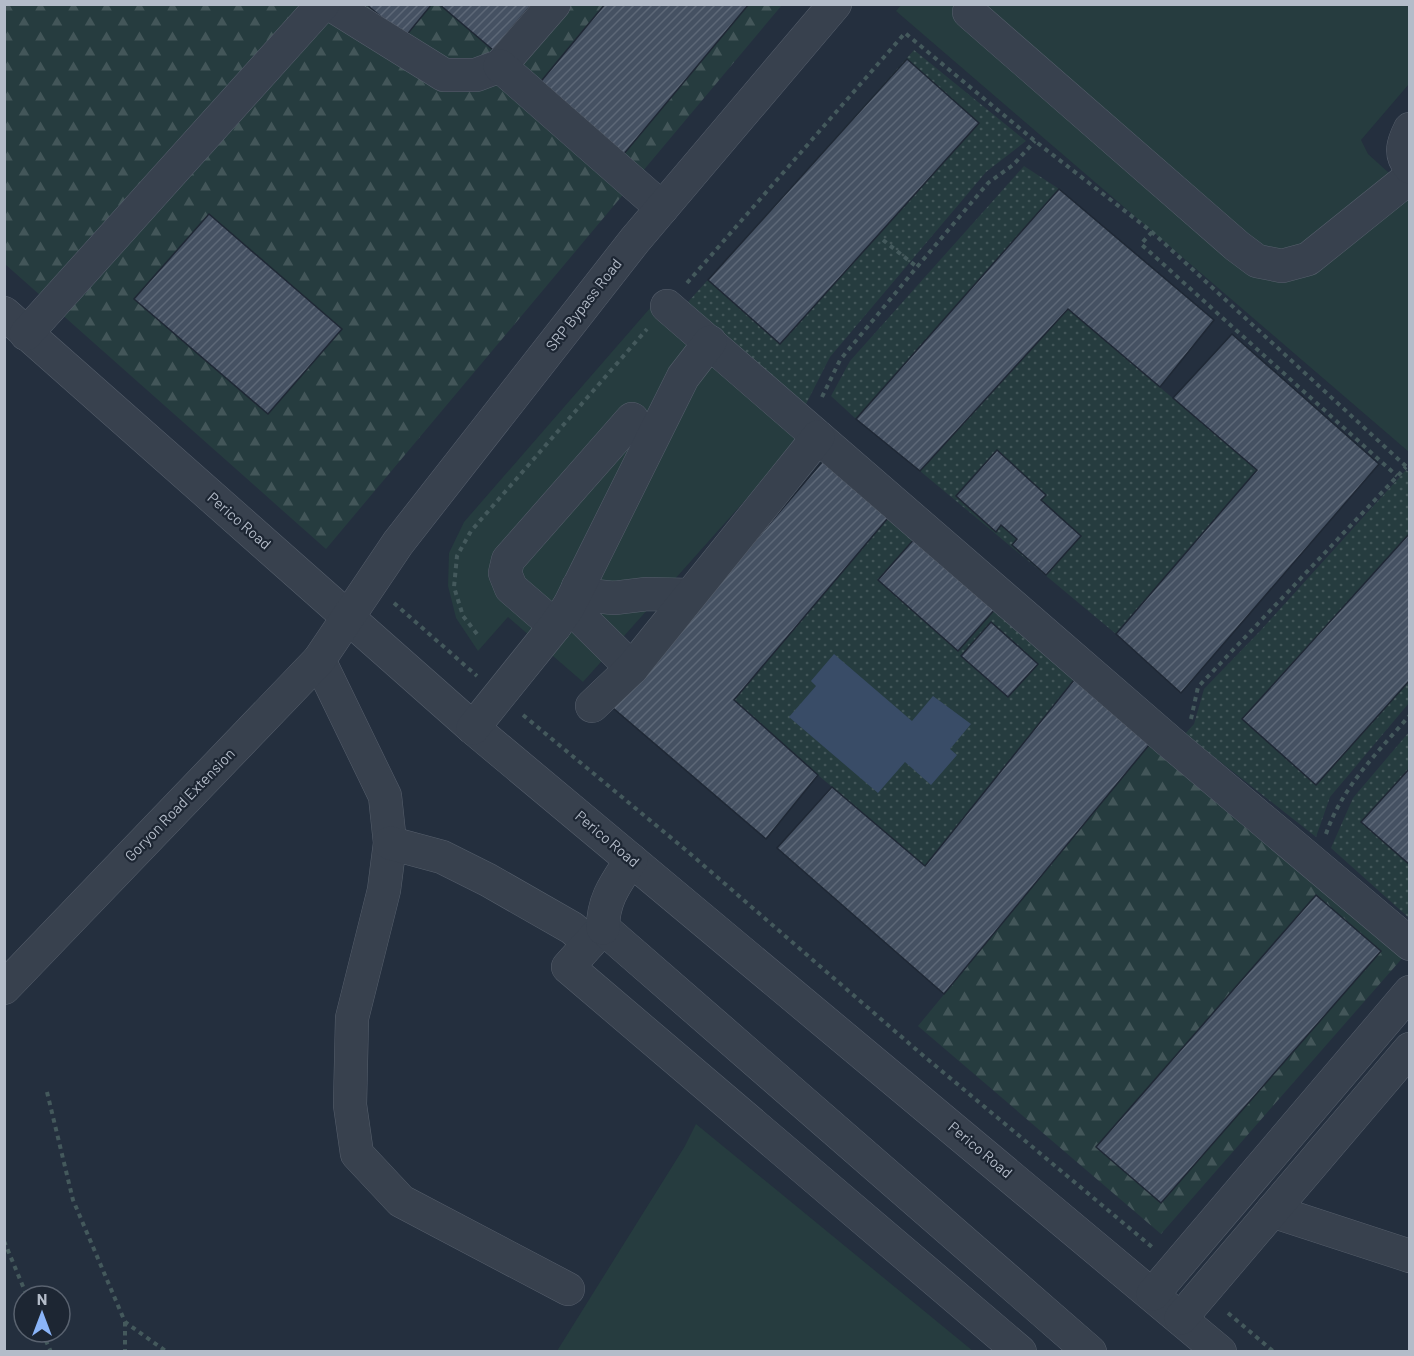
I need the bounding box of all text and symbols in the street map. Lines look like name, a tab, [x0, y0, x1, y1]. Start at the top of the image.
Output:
street label: SRP Bypass Road	[542, 255, 625, 354]
street label: Perico Road	[204, 488, 275, 553]
street label: Goryon Road Extension	[121, 744, 238, 865]
street label: Perico Road	[572, 806, 643, 870]
street label: Perico Road	[945, 1117, 1016, 1181]
north arrow	[12, 1284, 72, 1344]
text: N	[37, 1289, 47, 1308]

